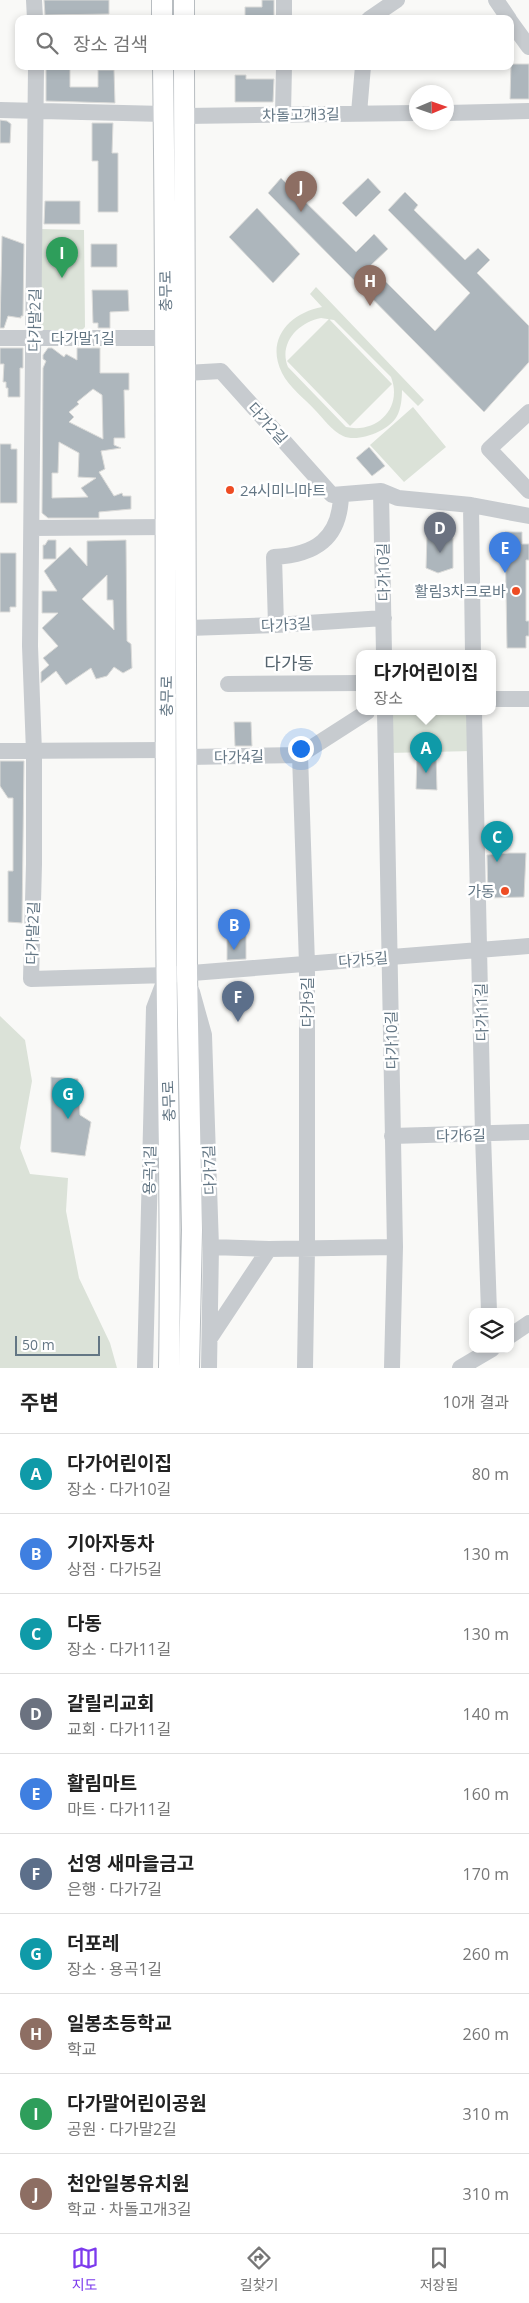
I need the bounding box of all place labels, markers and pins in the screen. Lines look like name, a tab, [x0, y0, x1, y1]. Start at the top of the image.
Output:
pin: J	[285, 171, 317, 212]
pin: I	[46, 237, 78, 278]
pin: H	[354, 265, 386, 306]
place label: 24시미니마트	[240, 480, 326, 500]
marker: 24시미니마트	[224, 484, 236, 496]
pin: D	[424, 512, 456, 553]
pin: E	[489, 532, 521, 573]
place label: 활림3차크로바	[415, 581, 506, 601]
marker: 활림3차크로바	[510, 585, 522, 597]
pin: A	[410, 732, 442, 773]
pin: C	[481, 821, 513, 862]
place label: 가동	[467, 881, 495, 901]
marker: 가동	[499, 885, 511, 897]
pin: B	[218, 909, 250, 950]
pin: F	[222, 981, 254, 1022]
pin: G	[52, 1078, 84, 1119]

